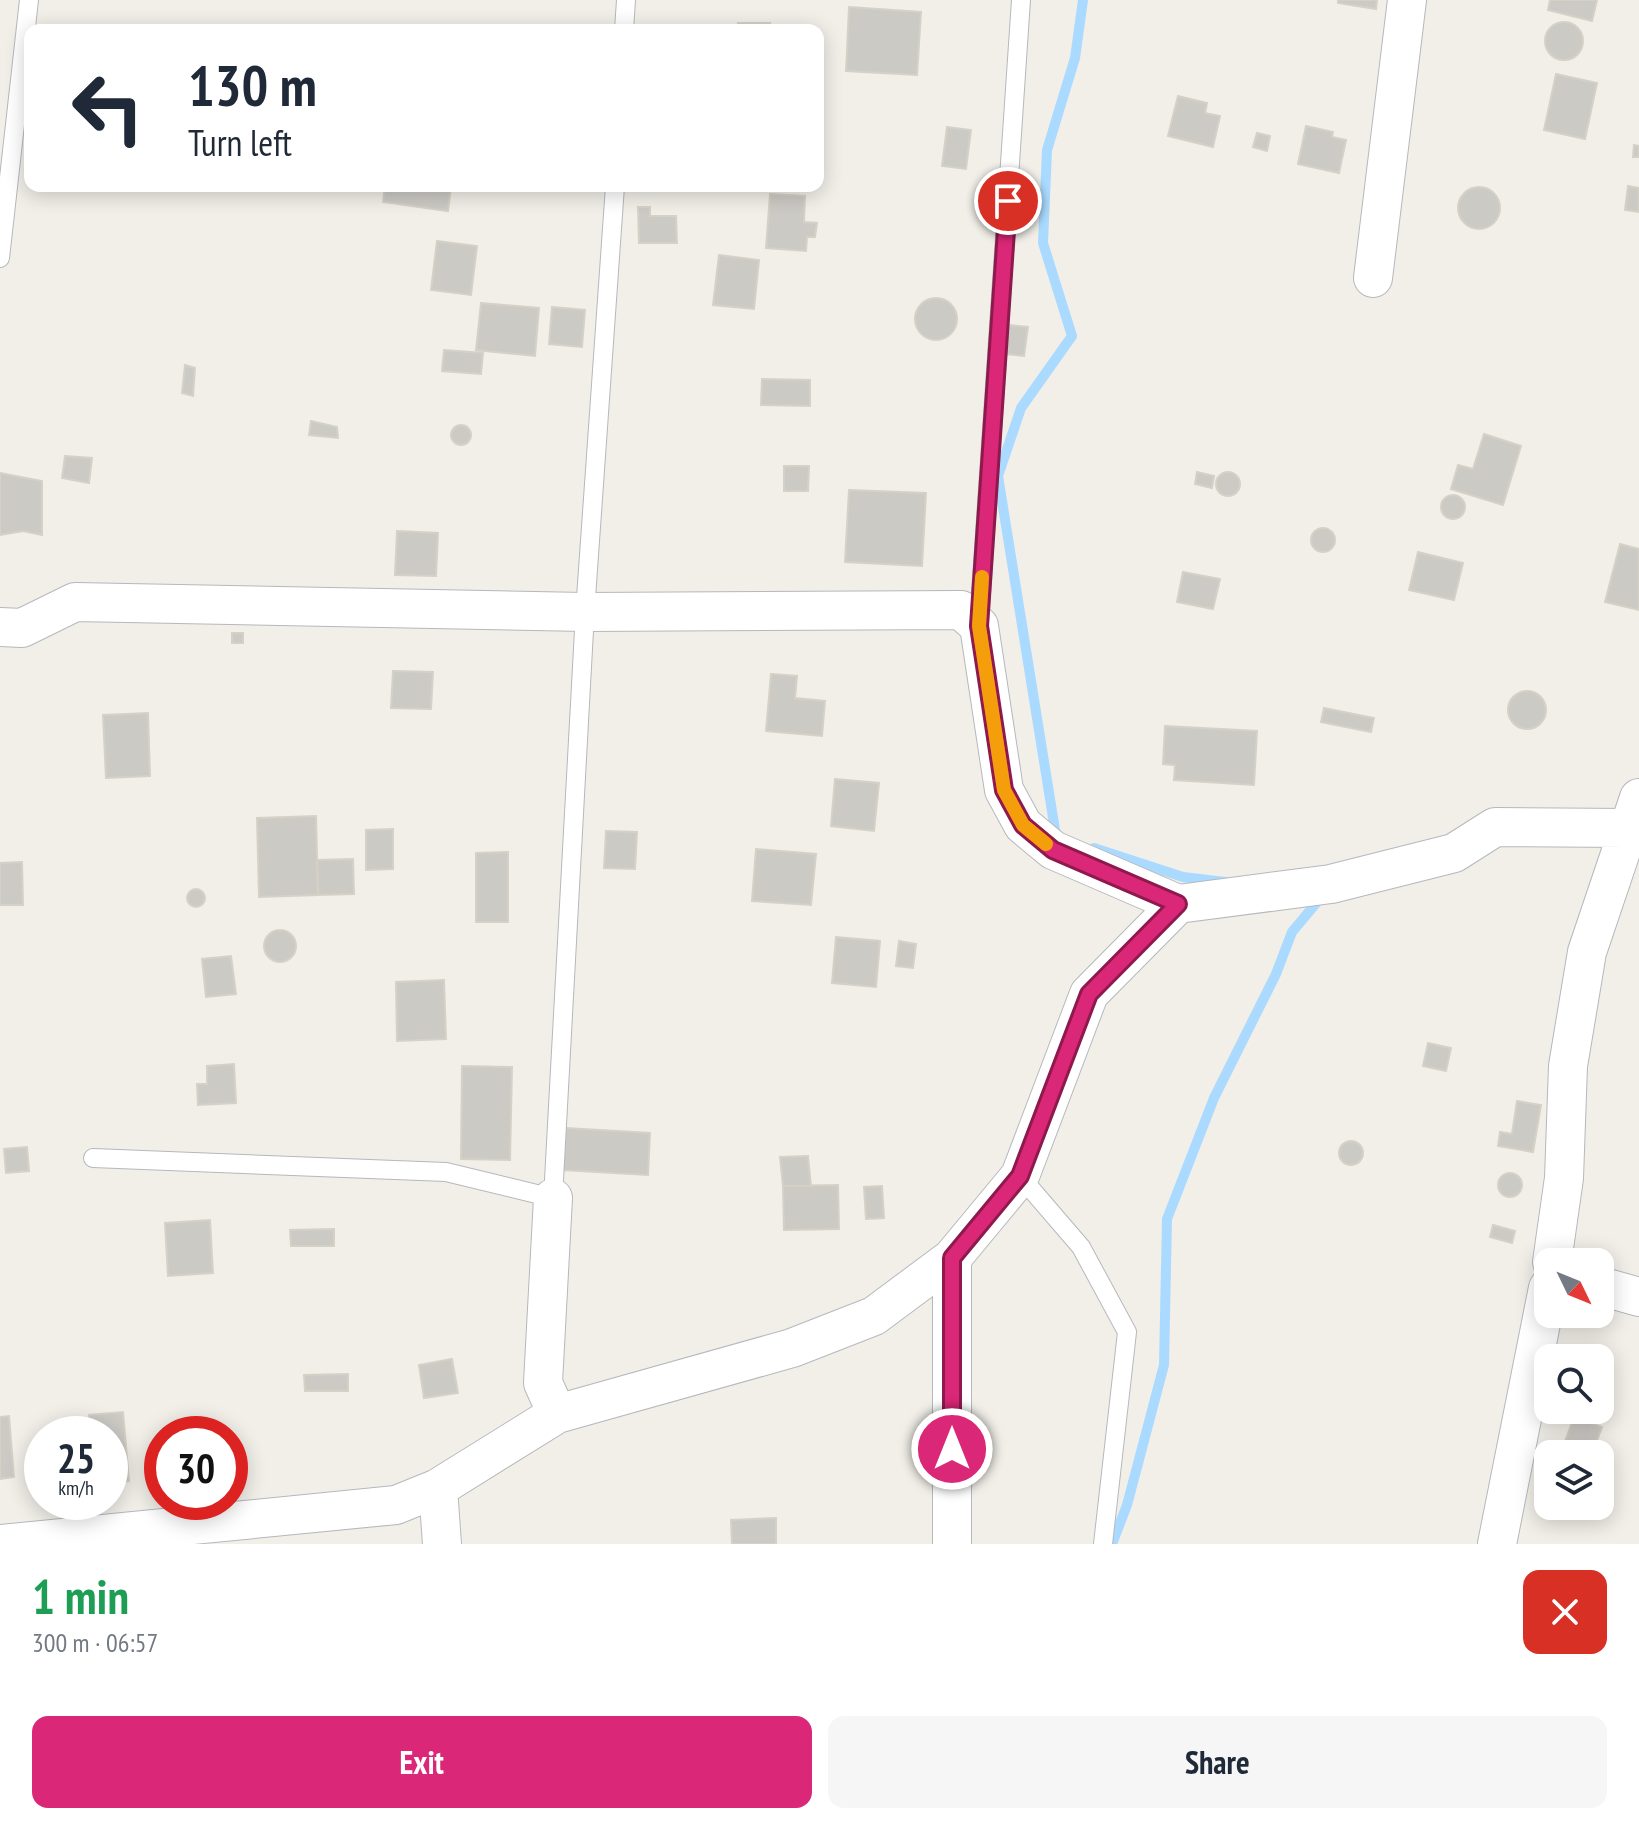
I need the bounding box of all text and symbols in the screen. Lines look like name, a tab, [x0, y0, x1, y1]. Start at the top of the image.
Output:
text: 130 m	[188, 49, 317, 121]
icon: left	[56, 56, 160, 160]
text: Turn left	[188, 119, 292, 166]
pin	[974, 167, 1042, 235]
icon: arrive	[986, 179, 1030, 223]
north arrow	[1534, 1248, 1614, 1328]
map controls	[1534, 1248, 1614, 1520]
button: search	[1534, 1344, 1614, 1424]
position arrow	[910, 1407, 994, 1491]
speed limit sign: 30	[144, 1416, 248, 1520]
text: 25	[57, 1432, 95, 1484]
button: layers	[1534, 1440, 1614, 1520]
text: km/h	[58, 1475, 94, 1501]
text: 1 min	[32, 1565, 129, 1627]
button: close	[1523, 1570, 1607, 1654]
text: 300 m · 06:57	[32, 1626, 158, 1659]
button: Exit	[32, 1716, 812, 1808]
button: Share	[828, 1716, 1607, 1808]

